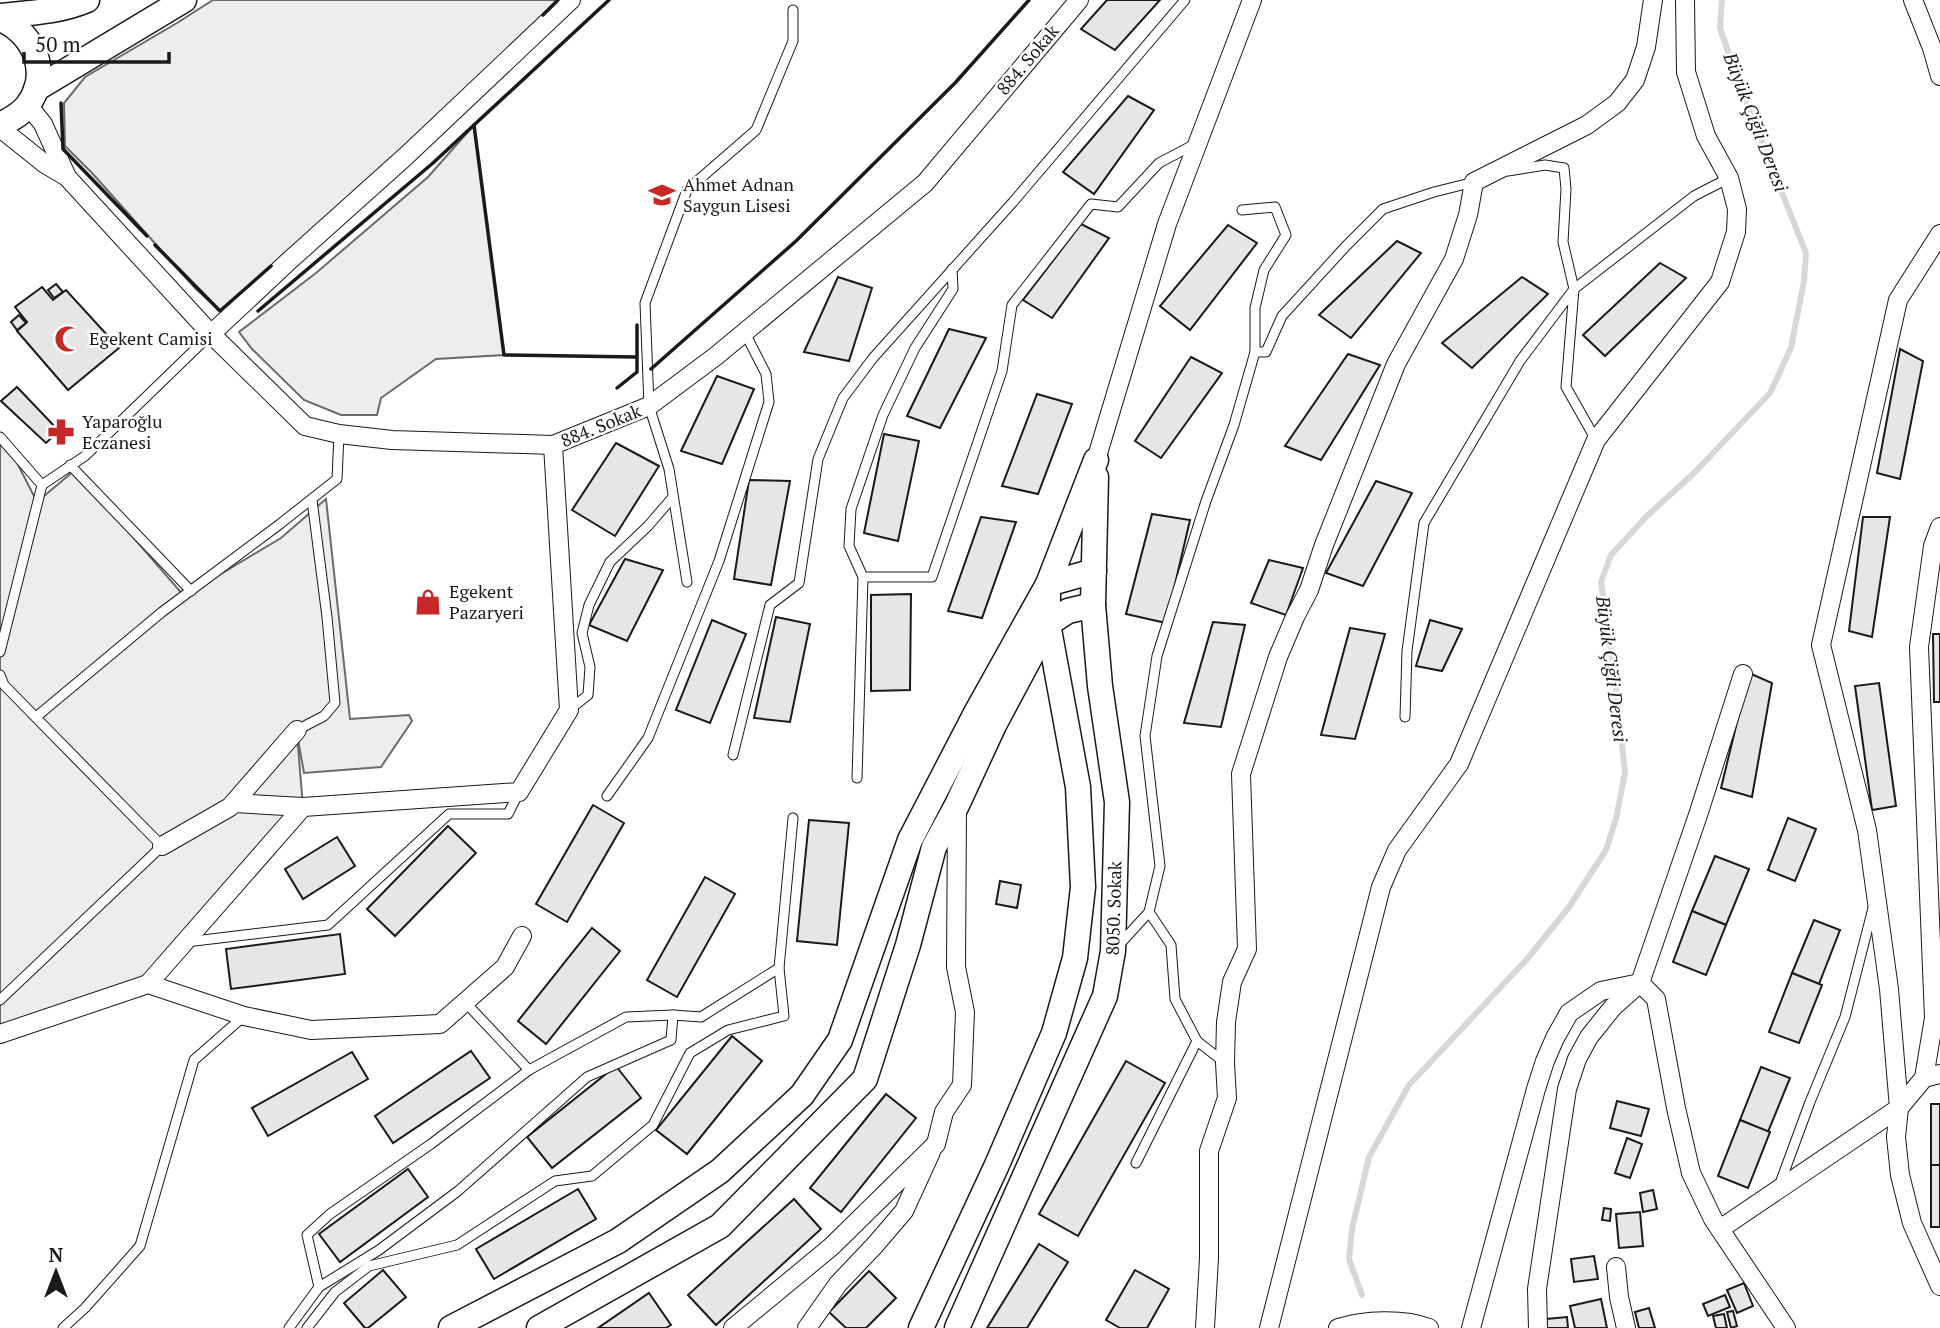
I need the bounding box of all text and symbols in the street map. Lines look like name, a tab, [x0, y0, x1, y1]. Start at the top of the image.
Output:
street label: 884. Sokak	[991, 19, 1064, 100]
scale bar	[24, 21, 170, 65]
text: 50 m	[35, 30, 81, 58]
water label: Büyük Çiğli Deresi	[1718, 48, 1795, 196]
place label: Ahmet Adnan Saygun Lisesi	[683, 172, 794, 217]
school or university icon: Ahmet Adnan Saygun Lisesi	[647, 180, 677, 210]
mosque icon: Egekent Camisi	[53, 324, 83, 354]
place label: Egekent Camisi	[89, 326, 213, 350]
street label: 884. Sokak	[557, 398, 645, 452]
place label: Yaparoğlu Eczanesi	[82, 409, 163, 454]
pharmacy icon: Yaparoğlu Eczanesi	[46, 417, 76, 447]
place label: Egekent Pazaryeri	[449, 579, 524, 624]
shop icon: Egekent Pazaryeri	[413, 587, 443, 617]
water label: Büyük Çiğli Deresi	[1591, 593, 1634, 744]
street label: 8050. Sokak	[1100, 860, 1126, 956]
north arrow	[21, 1237, 91, 1307]
text: N	[49, 1242, 64, 1267]

